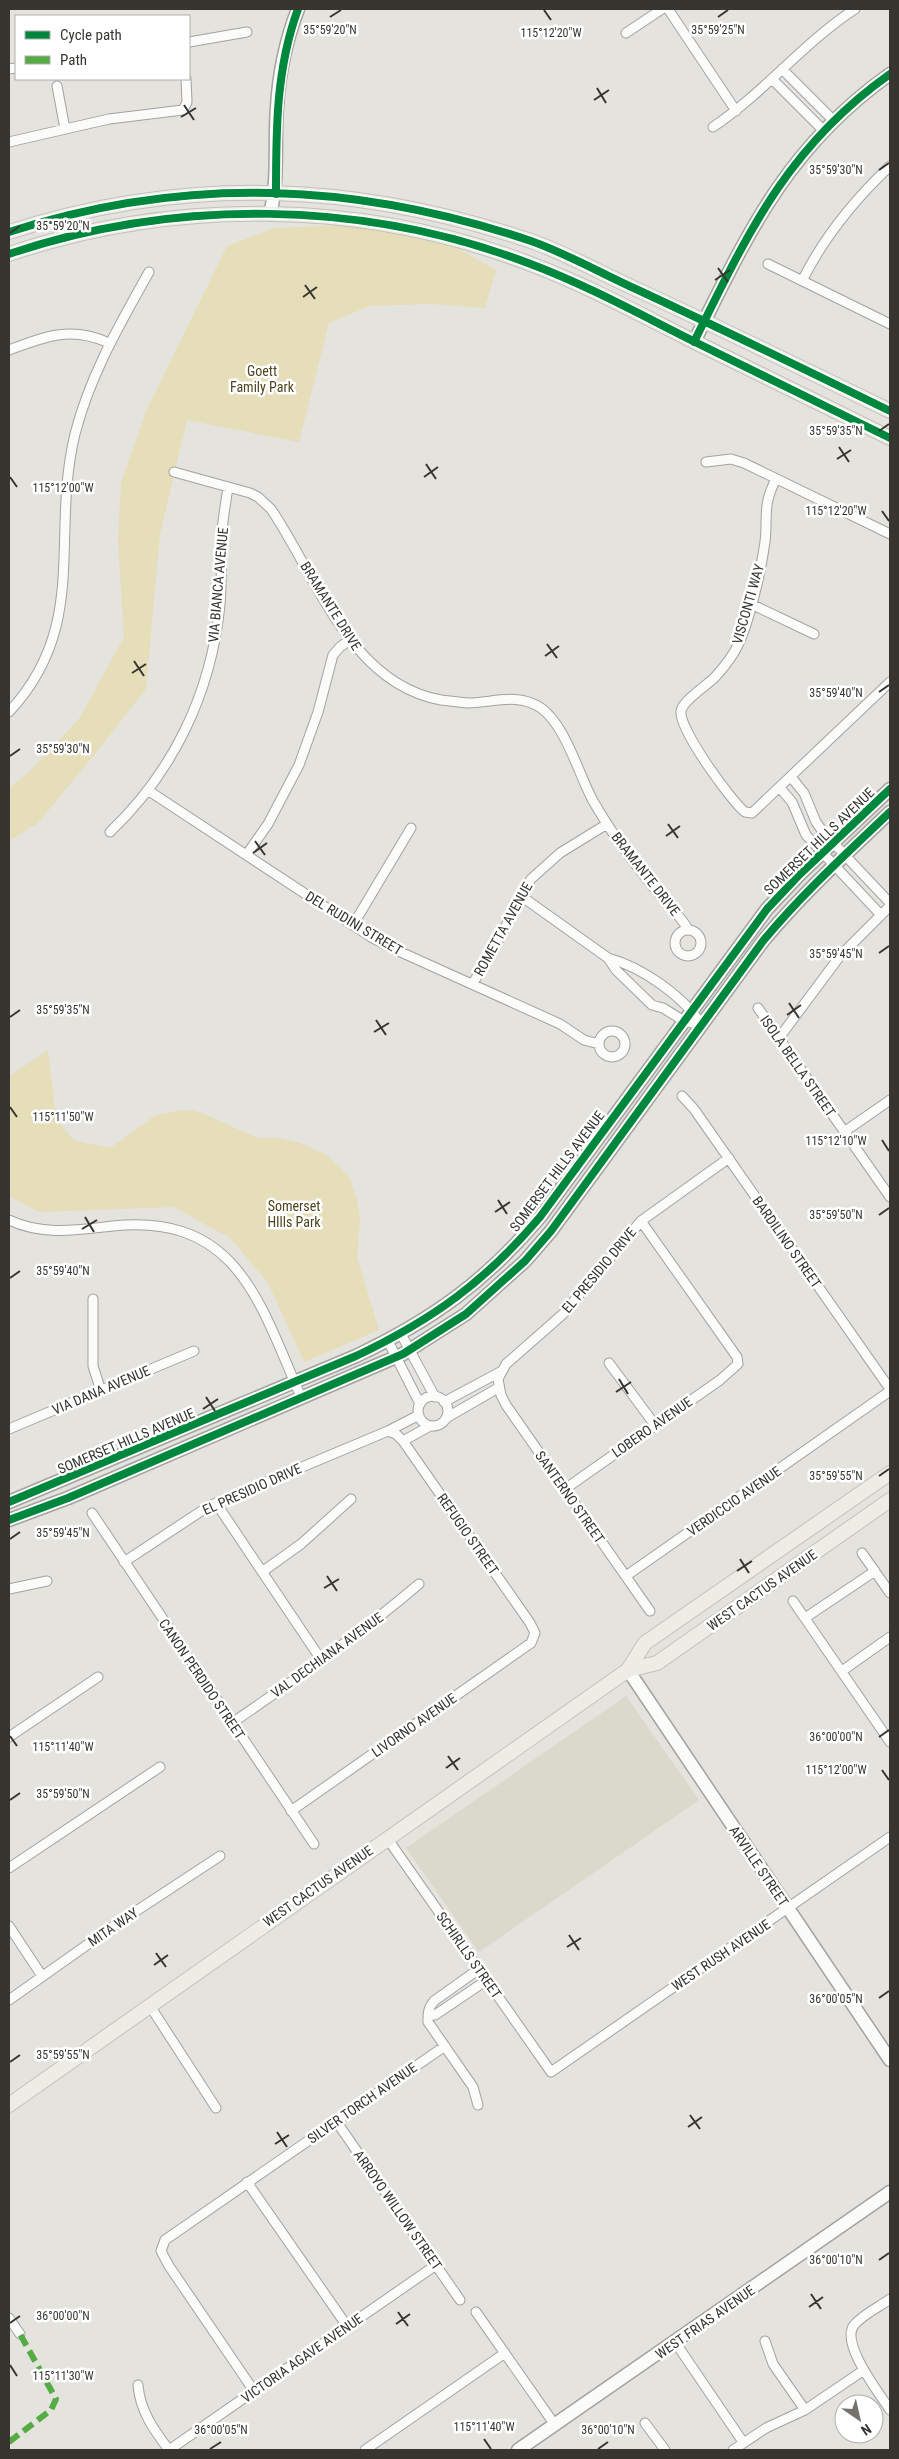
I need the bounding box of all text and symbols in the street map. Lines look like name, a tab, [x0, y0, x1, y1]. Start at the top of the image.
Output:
legend	[15, 15, 190, 80]
text: 35°59'20"N	[303, 23, 357, 37]
text: 35°59'25"N	[691, 23, 745, 37]
text: Cycle path	[60, 26, 122, 44]
text: 115°12'20"W	[520, 26, 582, 40]
text: Path	[60, 51, 87, 69]
text: 35°59'30"N	[809, 163, 863, 177]
text: 35°59'20"N	[36, 219, 90, 233]
park label: Goett Family Park	[230, 363, 295, 395]
text: 35°59'35"N	[809, 424, 863, 438]
text: 115°12'00"W	[32, 481, 94, 495]
text: 115°12'20"W	[805, 504, 867, 518]
street label: VIA BIANCA AVENUE	[205, 527, 231, 643]
street label: BRAMANTE DRIVE	[297, 559, 365, 653]
street label: VISCONTI WAY	[729, 561, 767, 646]
text: 35°59'40"N	[809, 686, 863, 700]
text: 35°59'30"N	[36, 742, 90, 756]
street label: SOMERSET HILLS AVENUE	[761, 784, 877, 898]
street label: BRAMANTE DRIVE	[608, 829, 684, 919]
street label: ROMETTA AVENUE	[471, 879, 535, 979]
street label: DEL RUDINI STREET	[303, 888, 405, 958]
text: 35°59'45"N	[809, 947, 863, 961]
text: 35°59'35"N	[36, 1003, 90, 1017]
street label: ISOLA BELLA STREET	[757, 1012, 839, 1120]
street label: SOMERSET HILLS AVENUE	[506, 1107, 608, 1235]
text: 115°11'50"W	[32, 1110, 94, 1124]
text: 115°12'10"W	[805, 1134, 867, 1148]
street label: BARDILINO STREET	[749, 1193, 825, 1291]
park label: Somerset HIlls Park	[267, 1198, 321, 1230]
text: 35°59'50"N	[809, 1208, 863, 1222]
street label: EL PRESIDIO DRIVE	[559, 1224, 639, 1316]
text: 35°59'40"N	[36, 1264, 90, 1278]
street label: VIA DANA AVENUE	[50, 1362, 152, 1418]
street label: LOBERO AVENUE	[609, 1393, 695, 1461]
street label: SOMERSET HILLS AVENUE	[55, 1405, 197, 1477]
street label: SANTERNO STREET	[532, 1448, 608, 1546]
street label: EL PRESIDIO DRIVE	[200, 1460, 304, 1518]
street label: VERDICCIO AVENUE	[684, 1463, 784, 1539]
text: 35°59'55"N	[809, 1469, 863, 1483]
street label: REFUGIO STREET	[434, 1490, 502, 1578]
text: 35°59'45"N	[36, 1526, 90, 1540]
street label: WEST CACTUS AVENUE	[704, 1546, 820, 1634]
street label: VAL DECHIANA AVENUE	[268, 1609, 386, 1701]
street label: CANON PERDIDO STREET	[156, 1616, 248, 1742]
street label: LIVORNO AVENUE	[369, 1690, 460, 1760]
text: 36°00'00"N	[809, 1730, 863, 1744]
text: 115°11'40"W	[32, 1740, 94, 1754]
text: 115°12'00"W	[805, 1763, 867, 1777]
text: 35°59'50"N	[36, 1787, 90, 1801]
street label: ARVILLE STREET	[726, 1823, 792, 1909]
street label: WEST CACTUS AVENUE	[260, 1842, 376, 1930]
street label: MITA WAY	[85, 1904, 142, 1950]
street label: SCHIRLLS STREET	[433, 1909, 505, 2001]
street label: WEST RUSH AVENUE	[669, 1916, 773, 1994]
text: 36°00'05"N	[809, 1992, 863, 2006]
text: 35°59'55"N	[36, 2048, 90, 2062]
street label: SILVER TORCH AVENUE	[304, 2059, 420, 2147]
street label: ARROYO WILLOW STREET	[351, 2147, 445, 2273]
text: 36°00'10"N	[809, 2253, 863, 2267]
street label: WEST FRIAS AVENUE	[652, 2282, 758, 2362]
text: 36°00'00"N	[36, 2309, 90, 2323]
street label: VICTORIA AGAVE AVENUE	[238, 2310, 366, 2406]
text: 115°11'30"W	[32, 2369, 94, 2383]
north arrow	[834, 2394, 884, 2444]
text: 115°11'40"W	[453, 2420, 515, 2434]
text: N	[858, 2421, 874, 2439]
text: 36°00'05"N	[194, 2423, 248, 2437]
text: 36°00'10"N	[581, 2423, 635, 2437]

